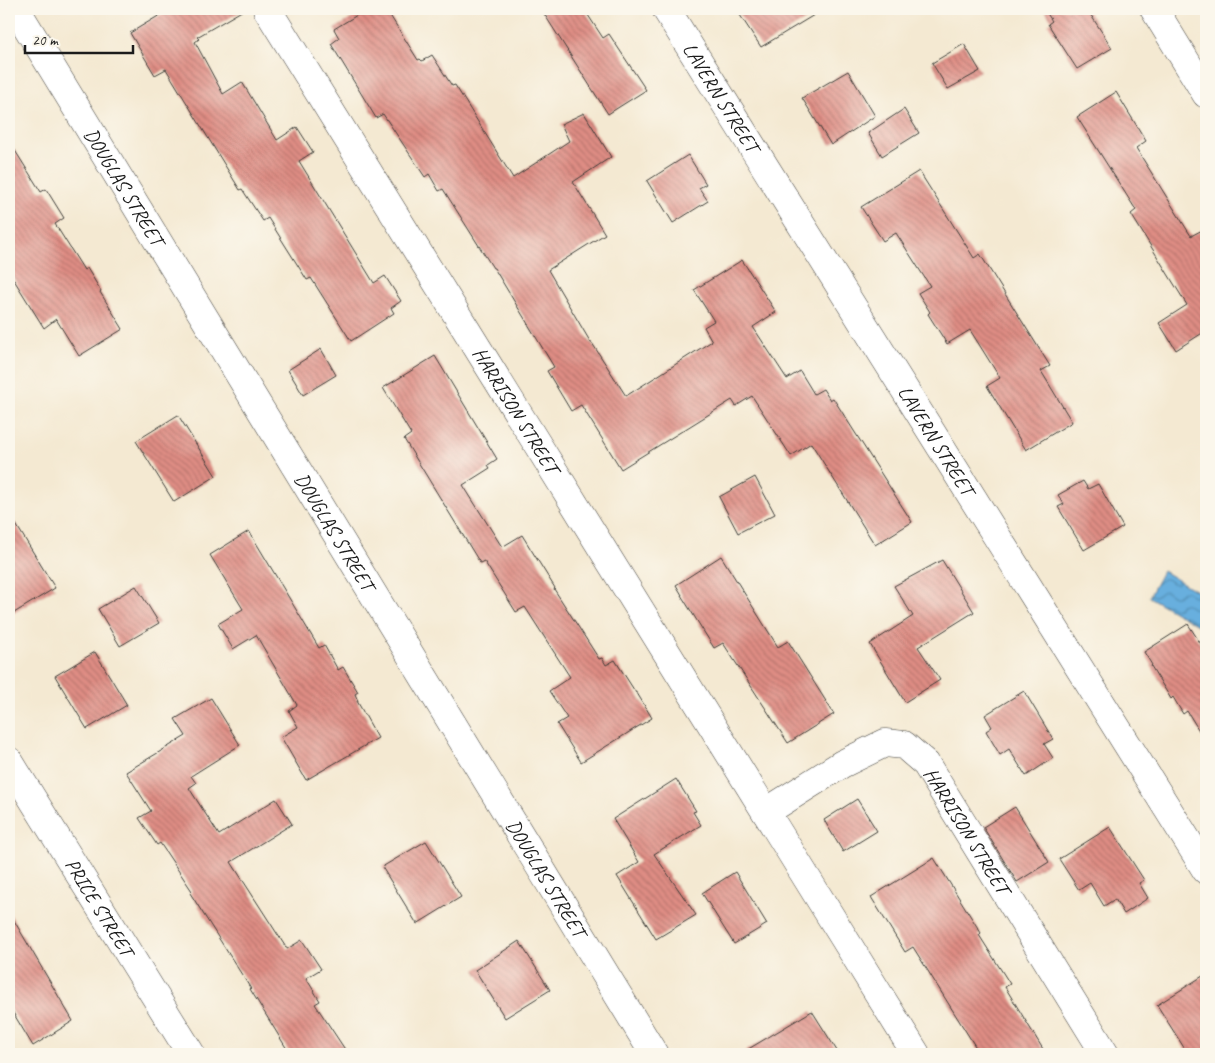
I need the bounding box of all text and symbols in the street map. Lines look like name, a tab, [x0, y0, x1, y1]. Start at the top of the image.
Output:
scale bar	[25, 22, 132, 54]
text: 20 m	[32, 31, 59, 50]
street label: LAVERN STREET	[677, 38, 767, 161]
street label: DOUGLAS STREET	[79, 124, 172, 254]
street label: HARRISON STREET	[467, 343, 567, 482]
street label: LAVERN STREET	[892, 381, 982, 504]
street label: DOUGLAS STREET	[289, 468, 382, 599]
street label: HARRISON STREET	[918, 763, 1017, 903]
street label: DOUGLAS STREET	[501, 815, 594, 946]
street label: PRICE STREET	[60, 854, 141, 964]

